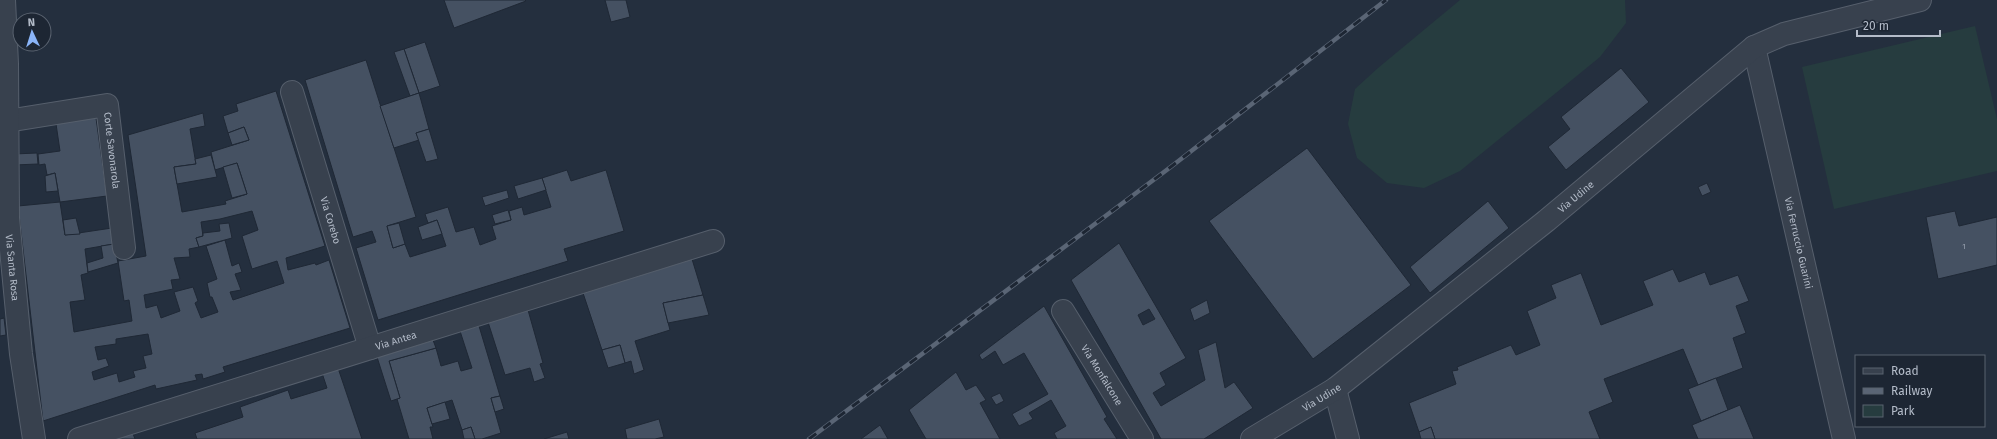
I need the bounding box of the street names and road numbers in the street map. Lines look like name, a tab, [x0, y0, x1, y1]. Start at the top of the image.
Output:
street label: Corte Savonarola	[101, 111, 122, 190]
street label: Via Udine	[1556, 179, 1597, 216]
street label: Via Corebo	[317, 195, 343, 246]
street label: Via Ferruccio Guarini	[1782, 196, 1814, 290]
street label: Via Santa Rosa	[3, 234, 21, 302]
street label: Via Antea	[374, 329, 418, 353]
street label: Via Monfalcone	[1078, 343, 1125, 408]
street label: Via Udine	[1300, 382, 1344, 414]

